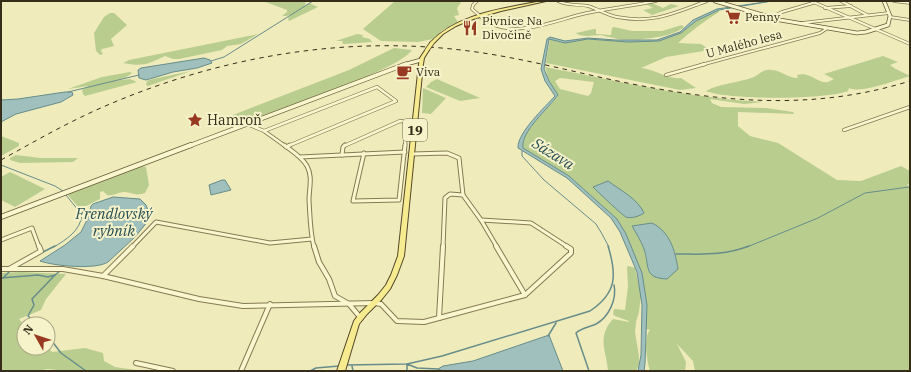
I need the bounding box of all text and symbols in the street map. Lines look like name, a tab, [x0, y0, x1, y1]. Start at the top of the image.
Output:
supermarket icon: Penny	[724, 8, 742, 26]
place label: Penny	[745, 9, 781, 24]
place label: Pivnice Na Divočině	[482, 13, 543, 42]
restaurant icon: Pivnice Na Divočině	[461, 19, 479, 37]
street label: U Malého lesa	[704, 26, 784, 61]
cafe icon: Viva	[395, 63, 413, 81]
place label: Viva	[416, 64, 441, 79]
place icon: Hamroň	[186, 111, 204, 129]
place label: Hamroň	[207, 111, 262, 129]
road number: 19	[403, 119, 427, 141]
water label: Sázava	[528, 133, 578, 174]
water label: Frendlovský rybník	[75, 204, 154, 240]
north arrow	[16, 316, 56, 356]
text: N	[20, 322, 37, 337]

